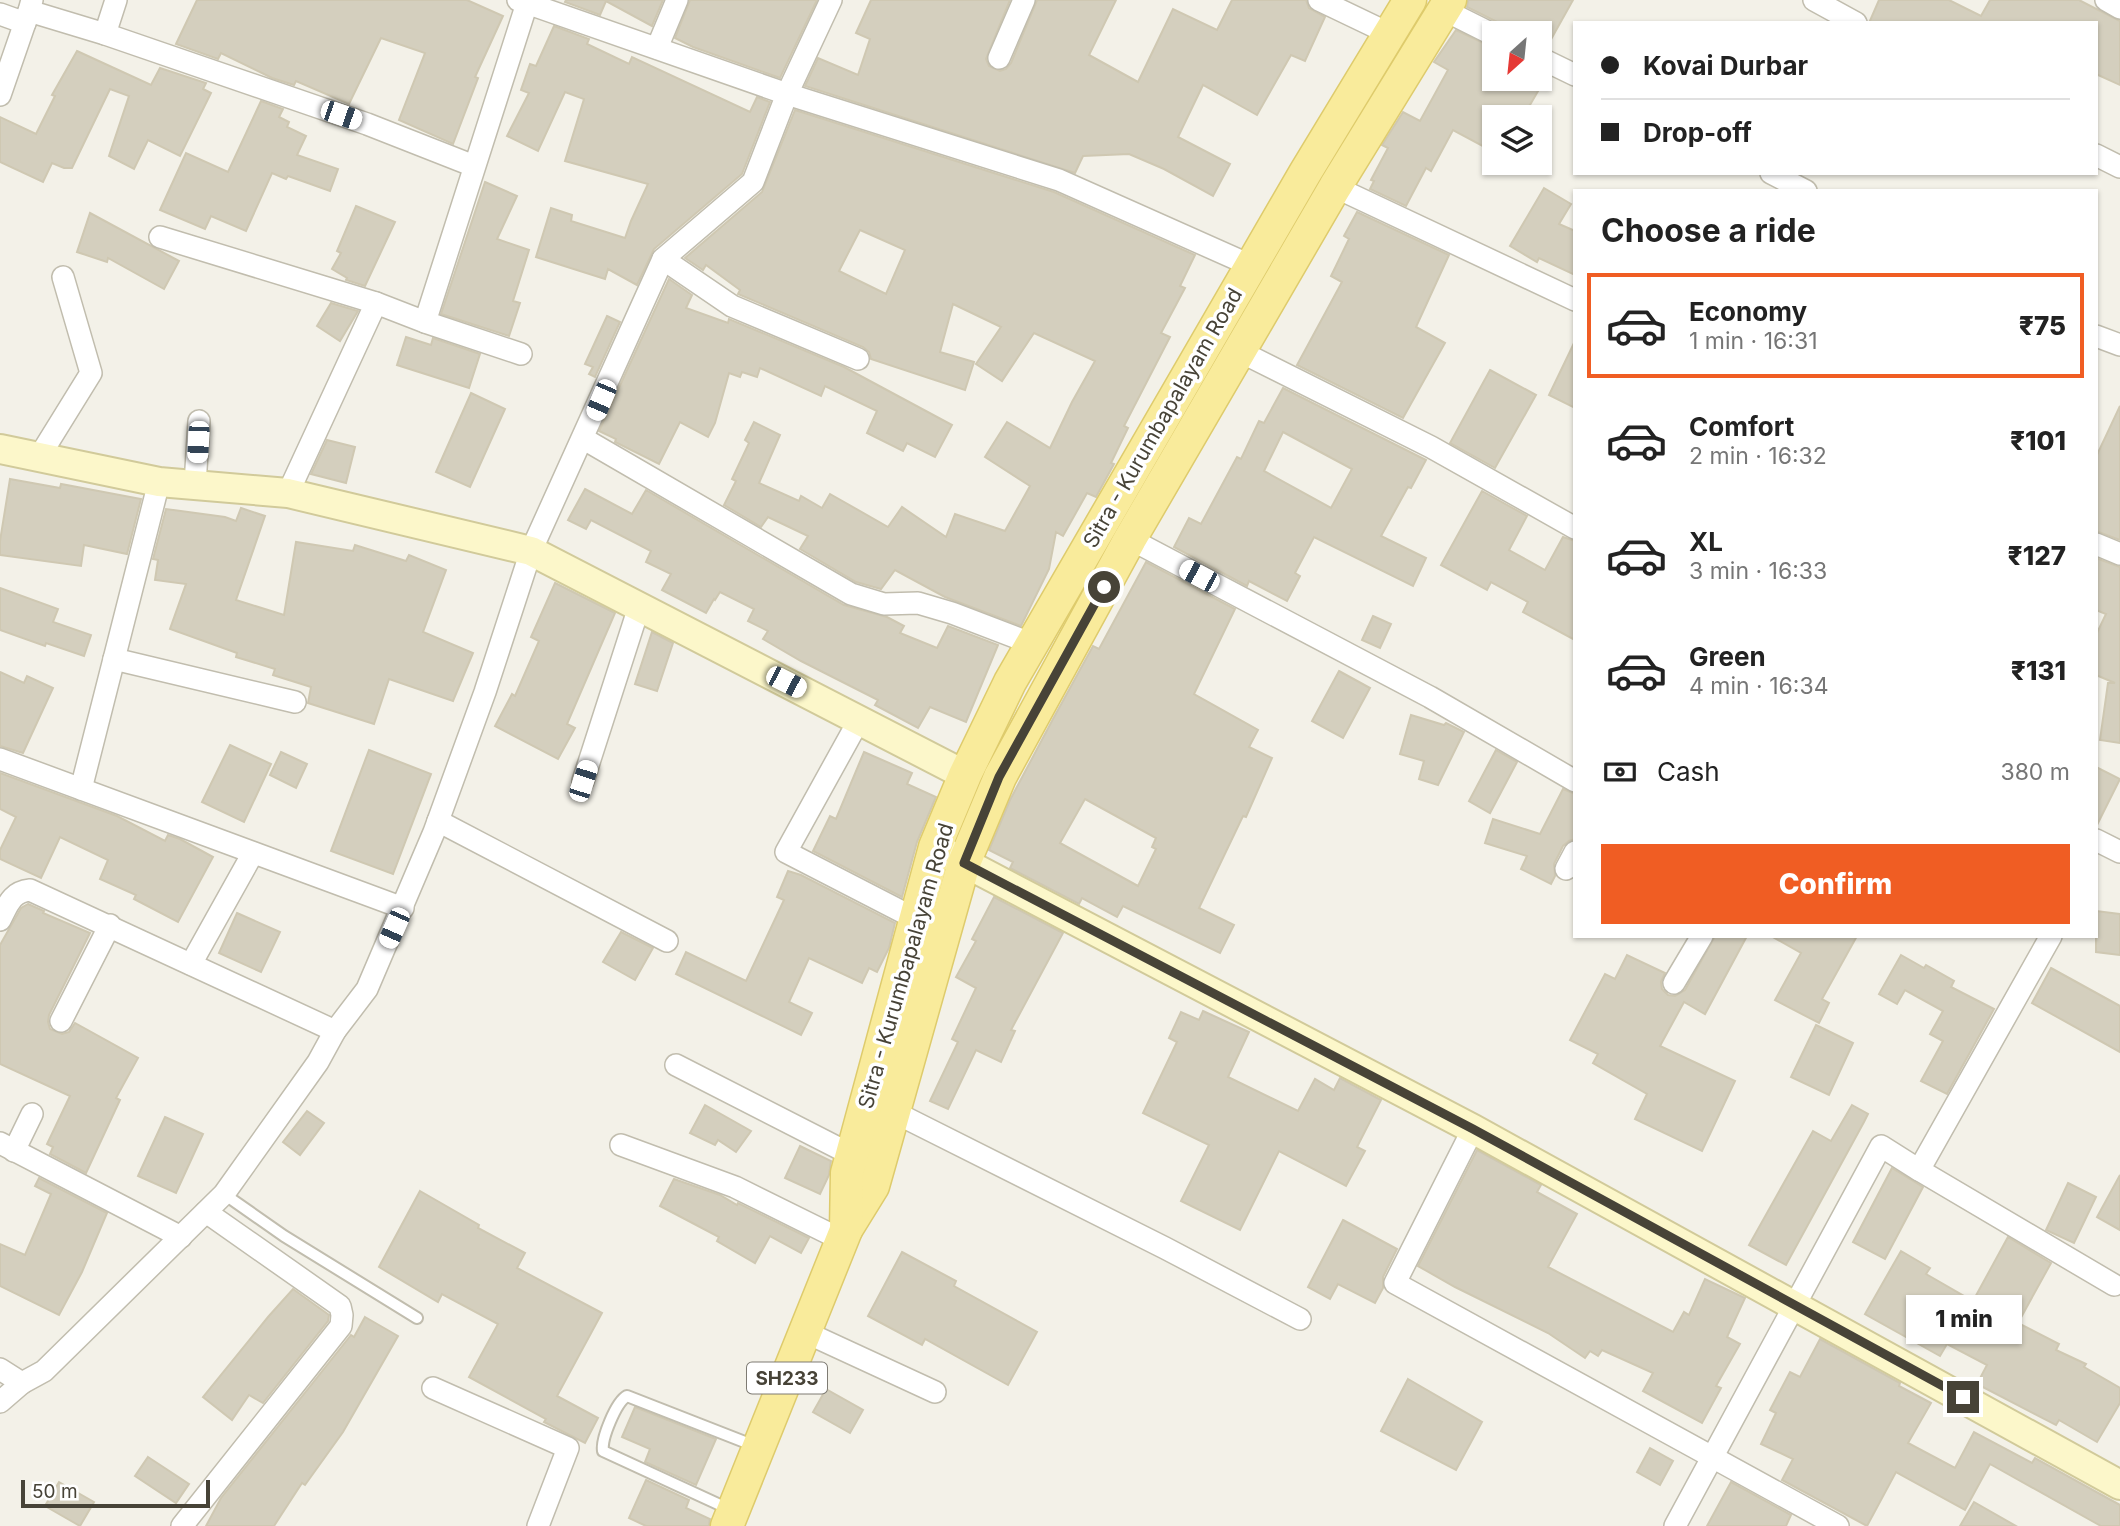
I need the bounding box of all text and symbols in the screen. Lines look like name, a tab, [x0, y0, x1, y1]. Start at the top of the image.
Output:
north arrow	[1482, 21, 1552, 91]
map controls	[1482, 21, 1552, 175]
text: Kovai Durbar	[1643, 50, 1808, 81]
car	[318, 98, 365, 132]
button: layers	[1482, 105, 1552, 175]
text: Drop-off	[1643, 117, 1752, 148]
text: Choose a ride	[1601, 211, 1816, 250]
street label: Sitra - Kurumbapalayam Road	[1078, 283, 1247, 552]
icon: car	[1605, 294, 1668, 357]
text: Economy	[1689, 296, 1807, 327]
text: ₹75	[2019, 310, 2066, 341]
text: 1 min · 16:31	[1689, 327, 1818, 355]
car	[584, 377, 619, 423]
icon: car	[1605, 409, 1668, 472]
text: Comfort	[1689, 411, 1794, 442]
car	[187, 420, 210, 464]
text: ₹101	[2010, 425, 2066, 456]
text: 2 min · 16:32	[1689, 442, 1827, 470]
icon: car	[1605, 524, 1668, 587]
text: XL	[1689, 526, 1723, 557]
text: ₹127	[2007, 540, 2066, 571]
car	[1176, 557, 1223, 595]
text: 3 min · 16:33	[1689, 557, 1827, 585]
route start	[1088, 571, 1120, 603]
icon: car	[1605, 639, 1668, 702]
text: Green	[1689, 641, 1766, 672]
text: ₹131	[2011, 655, 2066, 686]
car	[763, 663, 810, 701]
text: 4 min · 16:34	[1689, 672, 1829, 700]
icon: cash	[1601, 753, 1639, 791]
text: Cash	[1657, 756, 1720, 787]
car	[567, 758, 600, 804]
text: 380 m	[2000, 758, 2070, 786]
street label: Sitra - Kurumbapalayam Road	[853, 820, 958, 1112]
button: Confirm	[1601, 844, 2070, 924]
car	[376, 905, 413, 951]
callout: 1 min	[1905, 1296, 2021, 1344]
text: 1 min	[1935, 1305, 1993, 1333]
road number: SH233	[747, 1362, 827, 1394]
route end	[1947, 1381, 1979, 1413]
scale bar	[21, 1477, 210, 1509]
text: 50 m	[32, 1480, 78, 1503]

